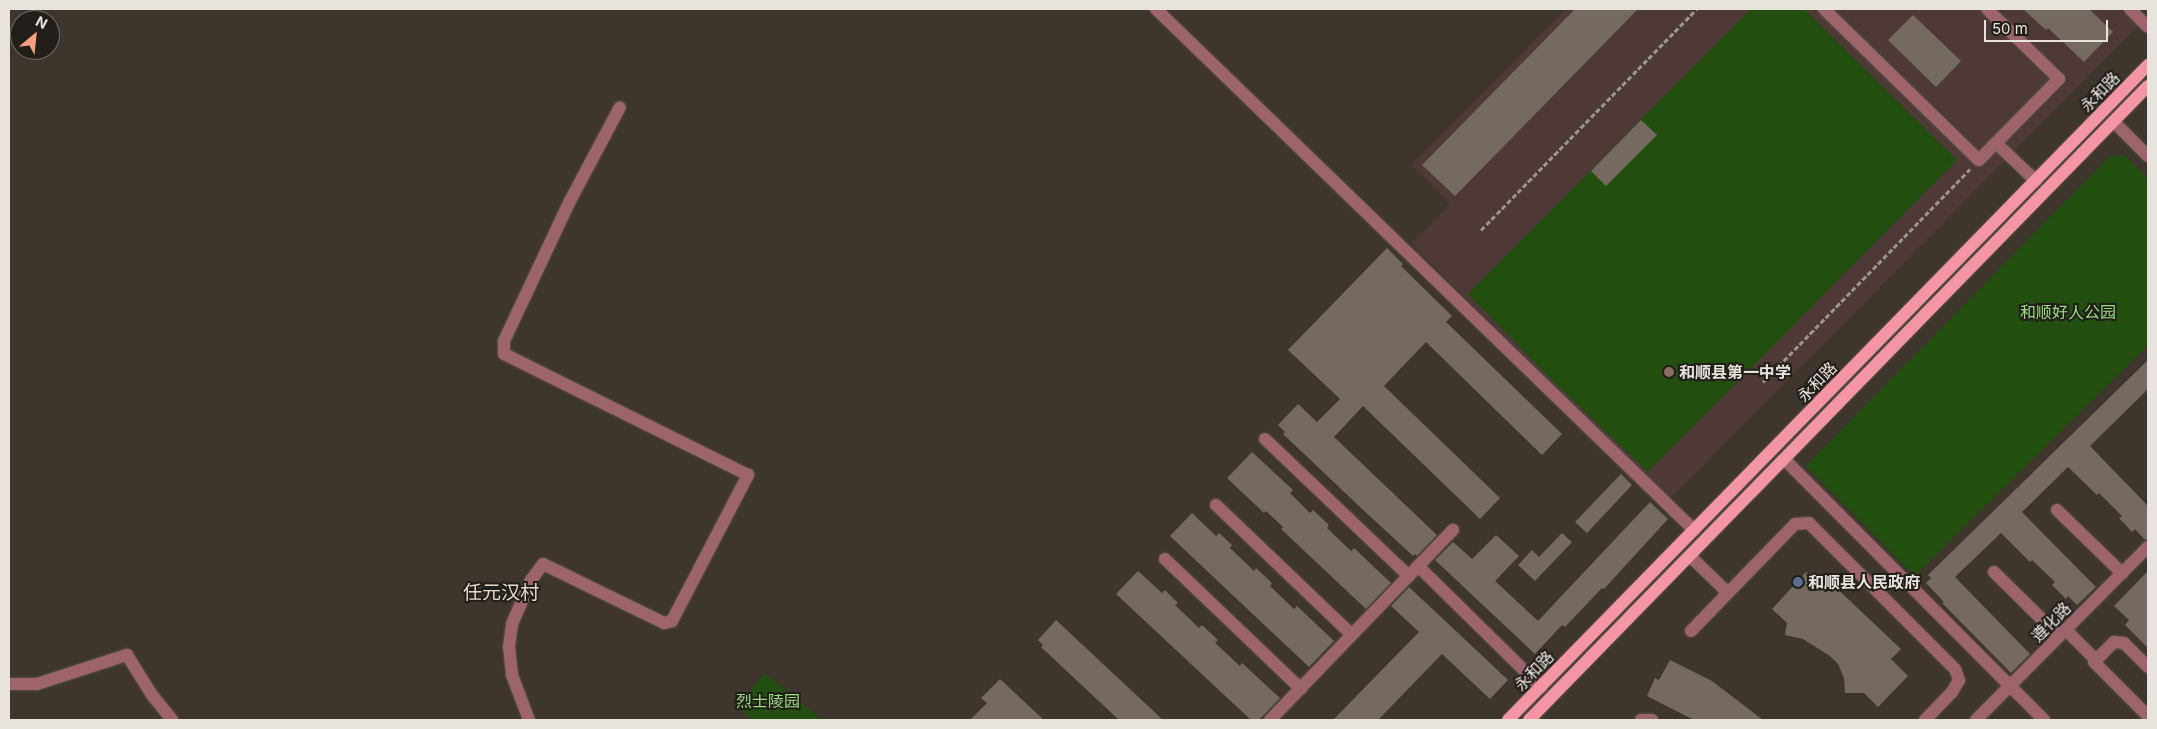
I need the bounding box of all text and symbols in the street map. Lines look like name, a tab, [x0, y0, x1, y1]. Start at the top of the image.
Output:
north arrow	[10, 10, 60, 60]
scale bar	[1987, 10, 2111, 42]
text: N	[33, 12, 51, 32]
text: 50 m	[1992, 19, 2028, 38]
street label: 永和路	[2076, 68, 2124, 116]
park label: 和顺好人公园	[2020, 302, 2116, 322]
street label: 永和路	[1793, 358, 1841, 406]
place label: 和顺县第一中学	[1679, 362, 1791, 382]
marker: 和顺县第一中学	[1663, 366, 1675, 378]
place label: 和顺县人民政府	[1808, 572, 1920, 592]
marker: 和顺县人民政府	[1792, 576, 1804, 588]
district label: 任元汉村	[463, 582, 539, 604]
street label: 遵化路	[2027, 598, 2075, 646]
street label: 永和路	[1510, 647, 1558, 695]
park label: 烈士陵园	[736, 691, 800, 711]

